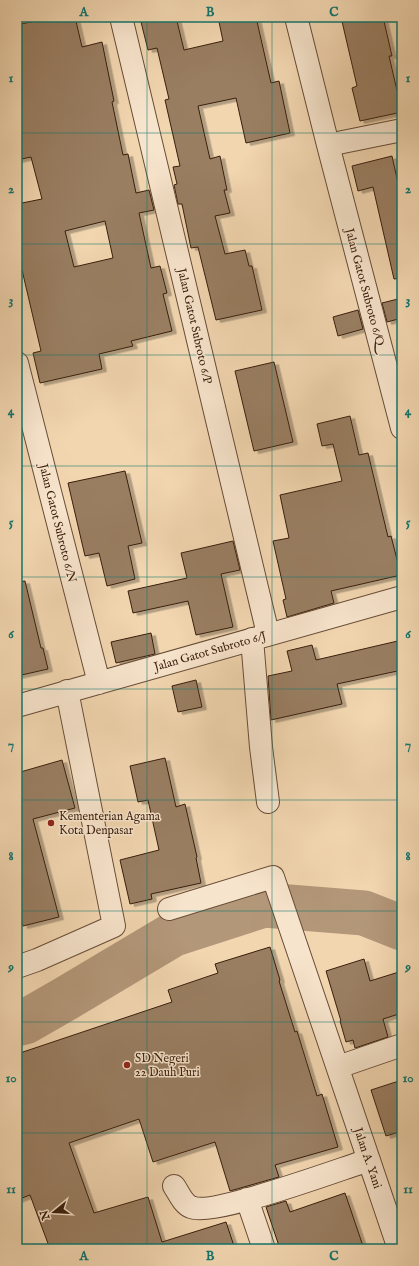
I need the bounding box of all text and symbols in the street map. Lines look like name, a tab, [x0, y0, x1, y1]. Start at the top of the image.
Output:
text: A	[79, 4, 90, 21]
text: B	[206, 4, 215, 21]
text: C	[329, 4, 339, 21]
text: 1	[9, 70, 14, 87]
text: 1	[406, 70, 411, 87]
text: 2	[8, 181, 14, 198]
text: 2	[405, 181, 411, 198]
street label: Jalan Gatot Subroto 6/Q	[340, 225, 390, 357]
street label: Jalan Gatot Subroto 6/P	[172, 265, 215, 386]
text: 3	[9, 292, 14, 309]
text: 3	[406, 292, 411, 309]
text: 4	[8, 403, 15, 420]
text: 4	[405, 403, 412, 420]
street label: Jalan Gatot Subroto 6/N	[34, 460, 80, 585]
text: 5	[9, 514, 14, 531]
text: 5	[406, 514, 411, 531]
text: 6	[8, 626, 14, 643]
text: 6	[405, 626, 411, 643]
street label: Jalan Gatot Subroto 6/J	[150, 628, 268, 676]
text: 7	[8, 737, 14, 754]
text: 7	[405, 737, 411, 754]
place label: Kementerian Agama Kota Denpasar	[59, 809, 161, 839]
marker: Kementerian Agama Kota Denpasar	[46, 818, 56, 828]
text: 8	[8, 848, 14, 865]
text: 8	[405, 848, 411, 865]
text: 9	[7, 959, 14, 976]
text: 9	[404, 959, 411, 976]
place label: SD Negeri 22 Dauh Puri	[135, 1051, 200, 1080]
marker: SD Negeri 22 Dauh Puri	[122, 1060, 132, 1070]
text: 10	[5, 1070, 17, 1087]
text: 10	[402, 1070, 414, 1087]
street label: Jalan A. Yani	[349, 1124, 385, 1191]
text: 11	[6, 1181, 16, 1198]
text: 11	[403, 1181, 413, 1198]
north arrow	[34, 1192, 74, 1232]
text: N	[37, 1208, 54, 1222]
text: A	[79, 1248, 90, 1265]
text: B	[206, 1248, 215, 1265]
text: C	[329, 1248, 339, 1265]

